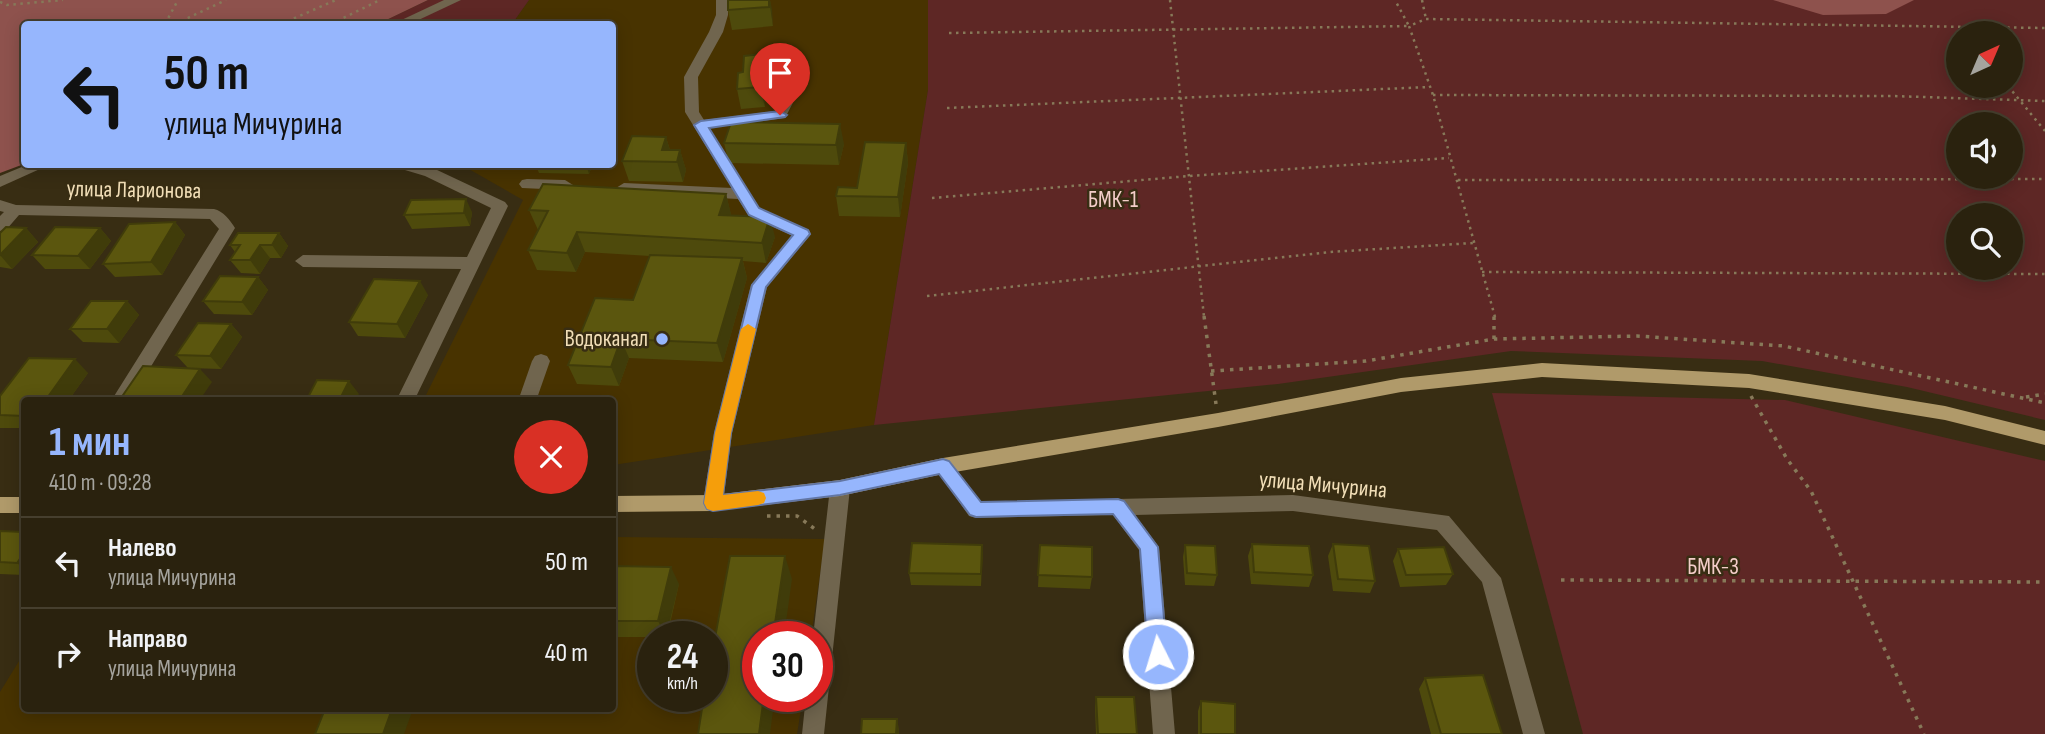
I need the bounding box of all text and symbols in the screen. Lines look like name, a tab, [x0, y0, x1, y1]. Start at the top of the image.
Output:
north arrow	[1946, 21, 2023, 98]
map controls	[1946, 21, 2023, 280]
pin	[750, 43, 810, 115]
text: 50 m	[164, 45, 249, 104]
icon: left	[49, 49, 140, 140]
icon: arrive	[761, 54, 799, 92]
text: улица Мичурина	[164, 105, 343, 144]
button: sound	[1946, 112, 2023, 189]
street label: улица Ларионова	[66, 175, 202, 205]
park label: БМК-1	[1088, 186, 1138, 214]
button: search	[1946, 203, 2023, 280]
place label: Водоканал	[565, 325, 648, 353]
marker: Водоканал	[654, 331, 670, 347]
text: 1 мин	[49, 417, 130, 468]
button: close	[514, 420, 588, 494]
street label: улица Мичурина	[1258, 465, 1388, 505]
text: 410 m · 09:28	[49, 469, 152, 497]
text: Налево	[108, 533, 177, 564]
icon: left	[49, 544, 87, 582]
text: 50 m	[545, 547, 588, 578]
park label: БМК-3	[1687, 553, 1739, 581]
text: улица Мичурина	[108, 564, 236, 592]
position arrow	[1121, 617, 1195, 691]
speed limit sign: 30	[742, 621, 833, 712]
text: Направо	[108, 624, 187, 655]
icon: right	[49, 635, 87, 673]
text: 24	[667, 636, 698, 679]
text: 40 m	[545, 638, 588, 669]
text: улица Мичурина	[108, 655, 236, 683]
text: km/h	[667, 673, 698, 694]

